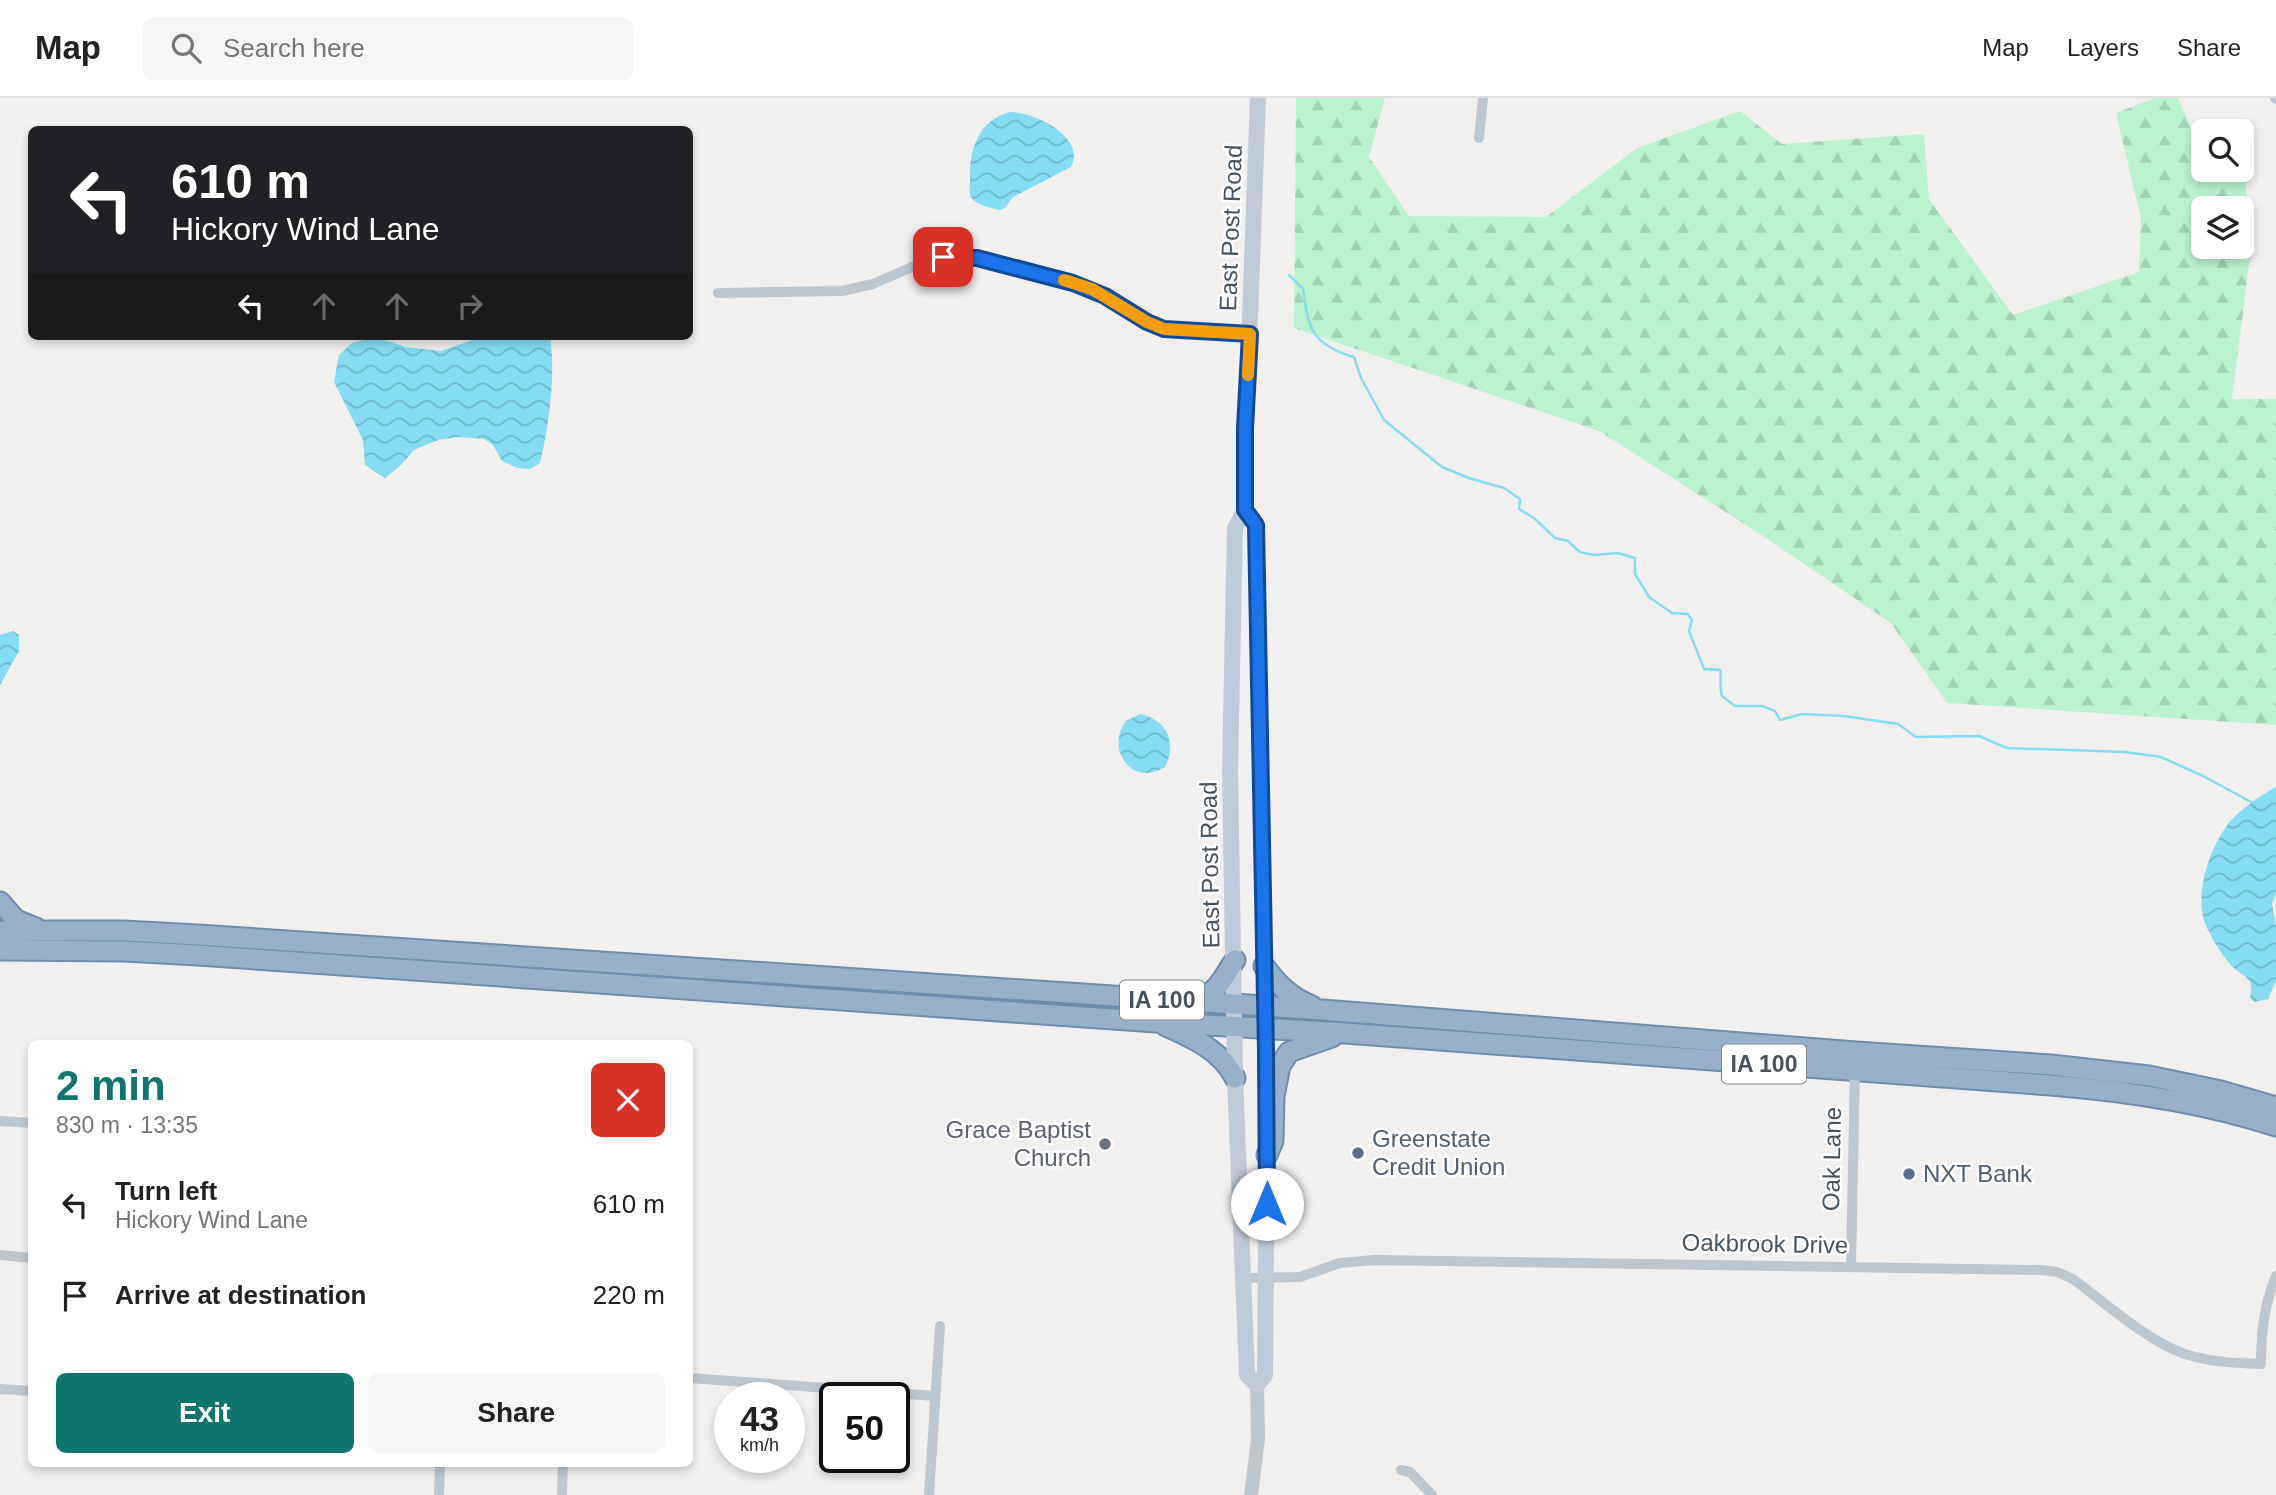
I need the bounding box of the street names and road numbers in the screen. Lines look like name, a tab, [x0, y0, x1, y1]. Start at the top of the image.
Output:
street label: East Post Road	[1214, 144, 1247, 312]
street label: East Post Road	[1195, 781, 1224, 949]
road number: IA 100	[1120, 980, 1204, 1020]
road number: IA 100	[1722, 1044, 1806, 1084]
street label: Oak Lane	[1817, 1107, 1846, 1211]
street label: Oakbrook Drive	[1681, 1229, 1849, 1258]

